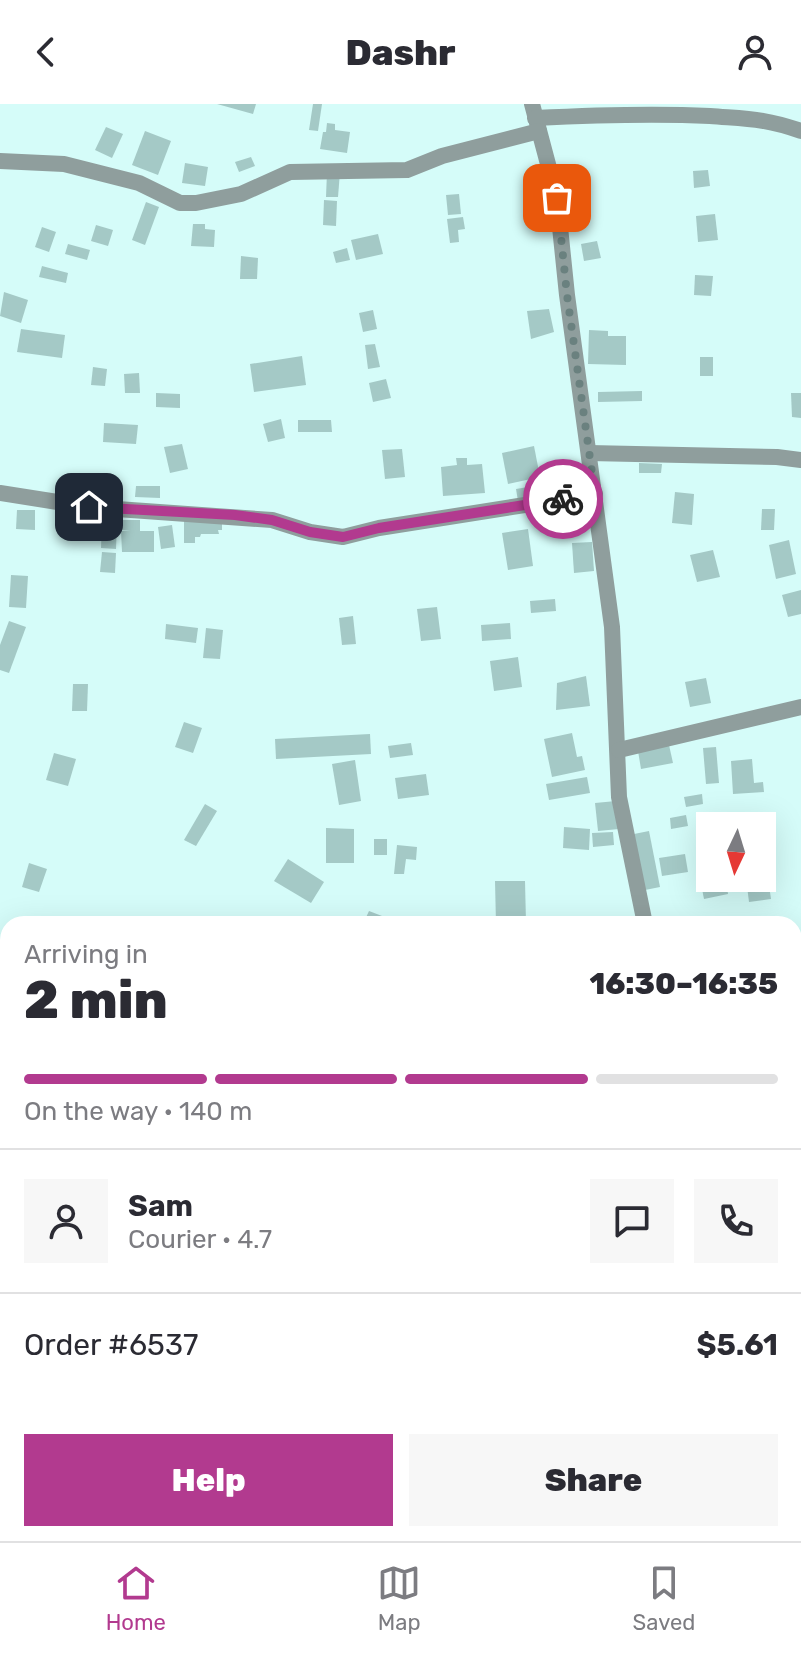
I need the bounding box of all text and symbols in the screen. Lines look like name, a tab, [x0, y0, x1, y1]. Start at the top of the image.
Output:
icon: back	[24, 30, 68, 74]
icon: person	[733, 30, 777, 74]
text: Dashr	[345, 31, 456, 74]
pin	[523, 164, 591, 232]
icon: bag	[535, 176, 579, 220]
courier	[523, 459, 603, 539]
pin	[55, 473, 123, 541]
icon: bike	[541, 477, 585, 521]
icon: home	[67, 485, 111, 529]
north arrow	[696, 812, 776, 892]
map controls	[696, 812, 776, 892]
text: Arriving in	[24, 939, 148, 970]
text: 16:30–16:35	[589, 966, 778, 1002]
text: 2 min	[24, 969, 168, 1031]
text: On the way · 140 m	[24, 1096, 252, 1127]
button: person	[24, 1179, 108, 1263]
button: chat	[590, 1179, 674, 1263]
button: phone	[694, 1179, 778, 1263]
text: Sam	[128, 1188, 193, 1224]
text: Courier · 4.7	[128, 1224, 272, 1255]
text: Order #6537	[24, 1327, 198, 1363]
text: $5.61	[697, 1327, 778, 1363]
button: Help	[24, 1434, 393, 1526]
button: Share	[409, 1434, 778, 1526]
tab: Home	[106, 1561, 166, 1636]
tab: Map	[377, 1561, 421, 1636]
tab: Saved	[633, 1561, 695, 1636]

